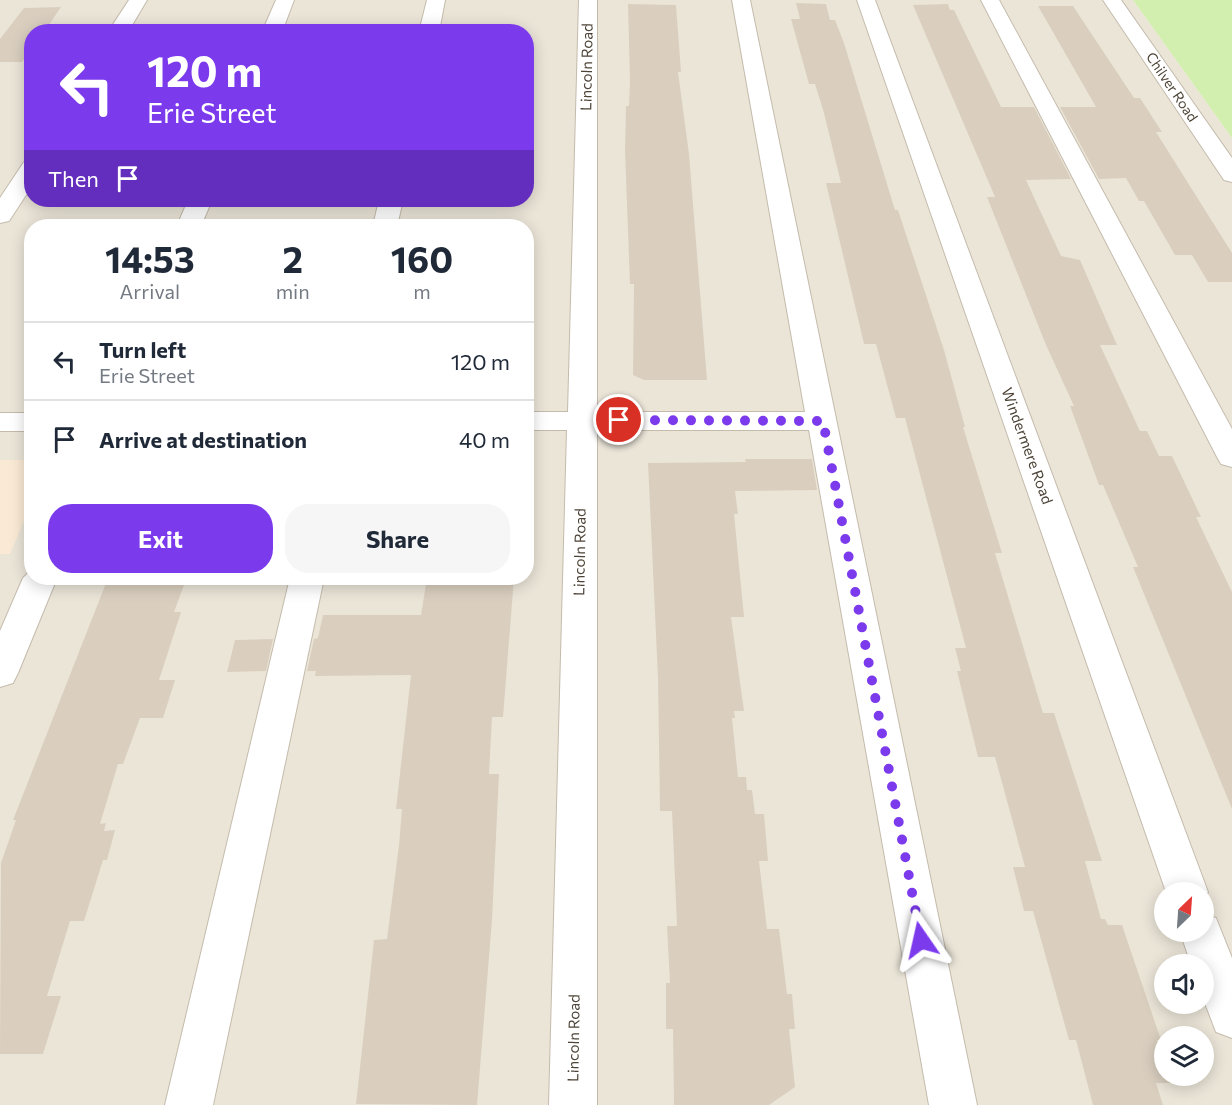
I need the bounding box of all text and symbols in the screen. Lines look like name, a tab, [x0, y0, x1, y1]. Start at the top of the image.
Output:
street label: Lincoln Road	[576, 23, 596, 111]
text: 120 m	[147, 44, 262, 96]
icon: left	[48, 48, 126, 126]
street label: Chilver Road	[1143, 49, 1202, 125]
text: Erie Street	[147, 96, 276, 129]
icon: arrive	[111, 162, 144, 195]
text: Then	[48, 165, 99, 192]
text: 14:53	[105, 236, 195, 280]
text: 2	[282, 236, 303, 280]
text: 160	[391, 236, 453, 280]
text: Arrival	[120, 279, 180, 303]
text: min	[276, 279, 310, 303]
text: m	[413, 279, 431, 303]
text: Turn left	[99, 336, 186, 363]
icon: left	[48, 345, 81, 378]
text: 120 m	[451, 348, 510, 375]
text: Erie Street	[99, 363, 195, 387]
street label: Windermere Road	[998, 385, 1057, 506]
pin	[593, 394, 644, 445]
icon: arrive	[602, 403, 635, 436]
icon: arrive	[48, 423, 81, 456]
text: Arrive at destination	[99, 426, 307, 453]
text: 40 m	[459, 426, 510, 453]
button: Exit	[48, 504, 273, 573]
button: Share	[285, 504, 510, 573]
street label: Lincoln Road	[569, 508, 589, 596]
north arrow	[1154, 882, 1214, 942]
map controls	[1154, 882, 1214, 1086]
position arrow	[889, 908, 953, 972]
button: sound	[1154, 954, 1214, 1014]
street label: Lincoln Road	[563, 994, 583, 1082]
button: layers	[1154, 1026, 1214, 1086]

